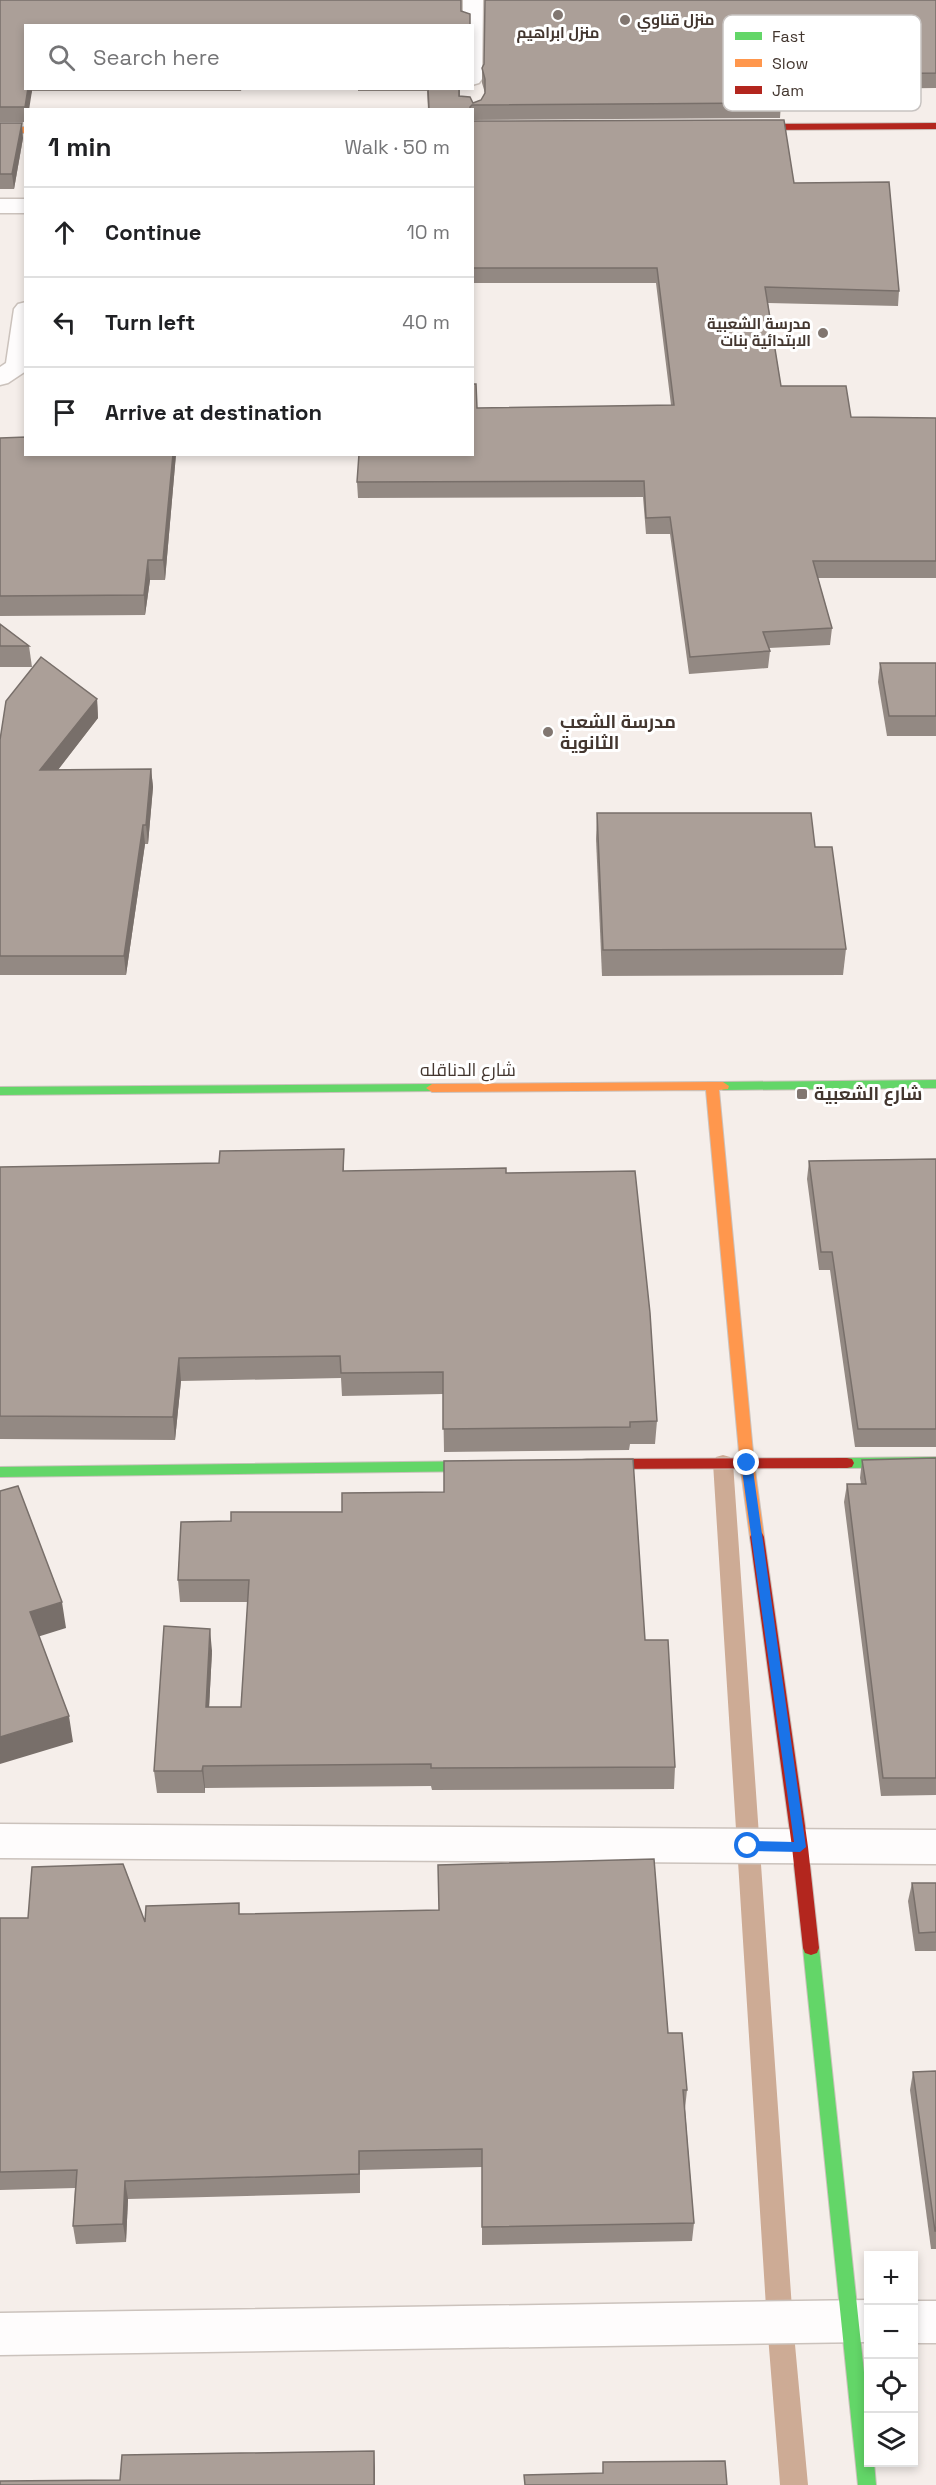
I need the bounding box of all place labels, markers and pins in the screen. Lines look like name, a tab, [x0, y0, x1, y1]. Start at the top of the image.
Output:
marker: منزل ابراهيم	[551, 8, 565, 22]
place label: منزل قناوي	[637, 10, 714, 32]
marker: منزل قناوي	[618, 13, 632, 27]
place label: منزل ابراهيم	[516, 23, 600, 43]
place label: مدرسة الشعبية الابتدائية بنات	[707, 314, 811, 350]
marker: مدرسة الشعبية الابتدائية بنات	[816, 326, 830, 340]
place label: مدرسة الشعب الثانوية	[560, 710, 676, 754]
marker: مدرسة الشعب الثانوية	[541, 725, 555, 739]
place label: شارع الشعبية	[814, 1082, 922, 1106]
marker: شارع الشعبية	[795, 1087, 809, 1101]

